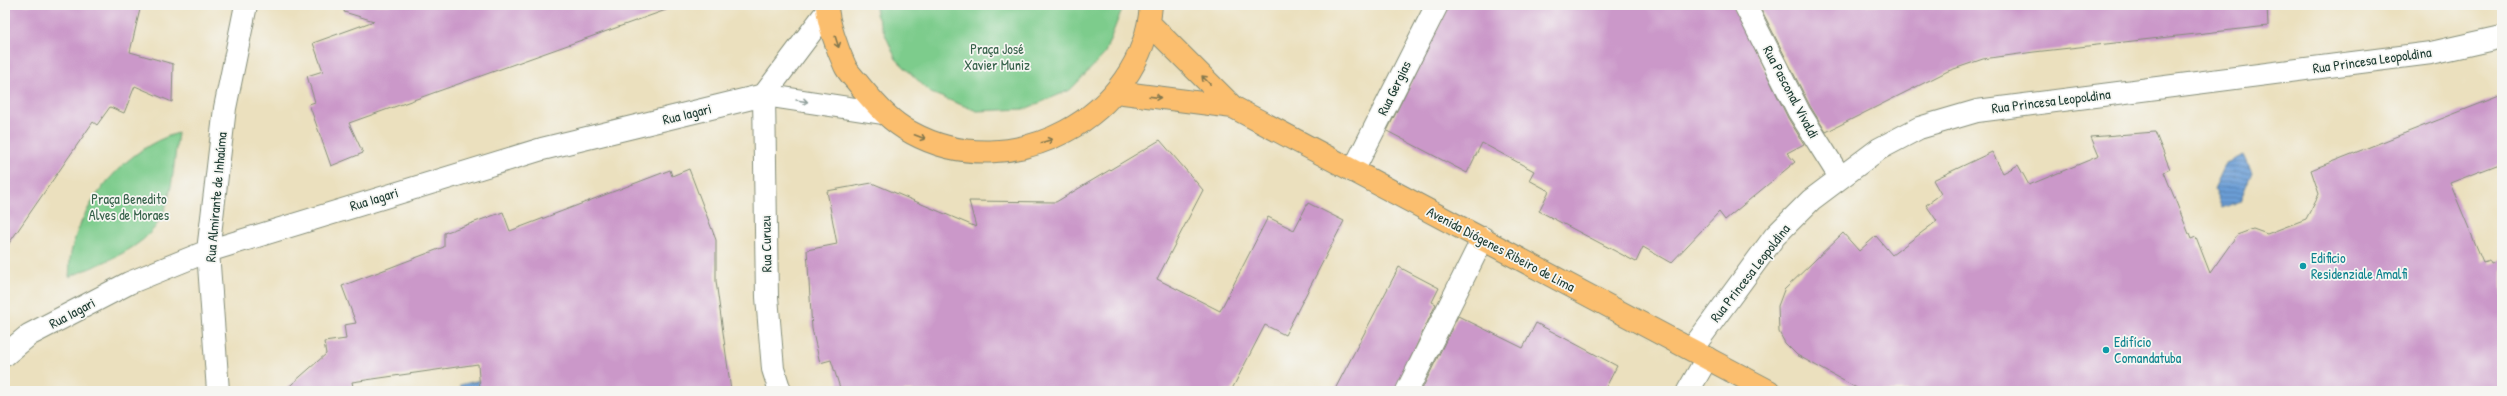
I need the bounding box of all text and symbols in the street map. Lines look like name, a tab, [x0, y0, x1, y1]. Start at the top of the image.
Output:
one-way arrow	[834, 36, 841, 49]
park label: Praça José Xavier Muniz	[964, 39, 1030, 74]
street label: Rua Pasconal Vivaldi	[1759, 42, 1824, 141]
street label: Rua Princesa Leopoldina	[2311, 42, 2433, 78]
street label: Rua Gergias	[1372, 57, 1416, 119]
one-way arrow	[1201, 75, 1211, 84]
street label: Rua Princesa Leopoldina	[1990, 84, 2112, 118]
one-way arrow	[1148, 93, 1161, 101]
one-way arrow	[795, 97, 808, 105]
street label: Rua Iagari	[660, 98, 714, 130]
street label: Rua Almirante de Inhaúma	[200, 131, 231, 263]
one-way arrow	[914, 133, 926, 141]
one-way arrow	[1040, 137, 1053, 144]
street label: Rua Iagari	[347, 182, 401, 216]
park label: Praça Benedito Alves de Moraes	[89, 189, 169, 224]
street label: Avenida Diógenes Ribeiro de Lima	[1423, 201, 1579, 297]
street label: Rua Curuzu	[756, 215, 775, 272]
street label: Rua Princesa Leopoldina	[1705, 219, 1795, 326]
place label: Edificio Residenziale Amalfi	[2311, 248, 2408, 283]
marker: Edificio Residenziale Amalfi	[2298, 261, 2308, 271]
street label: Rua Iagari	[45, 293, 99, 333]
place label: Edifício Comandatuba	[2114, 332, 2182, 367]
marker: Edifício Comandatuba	[2101, 345, 2111, 355]

